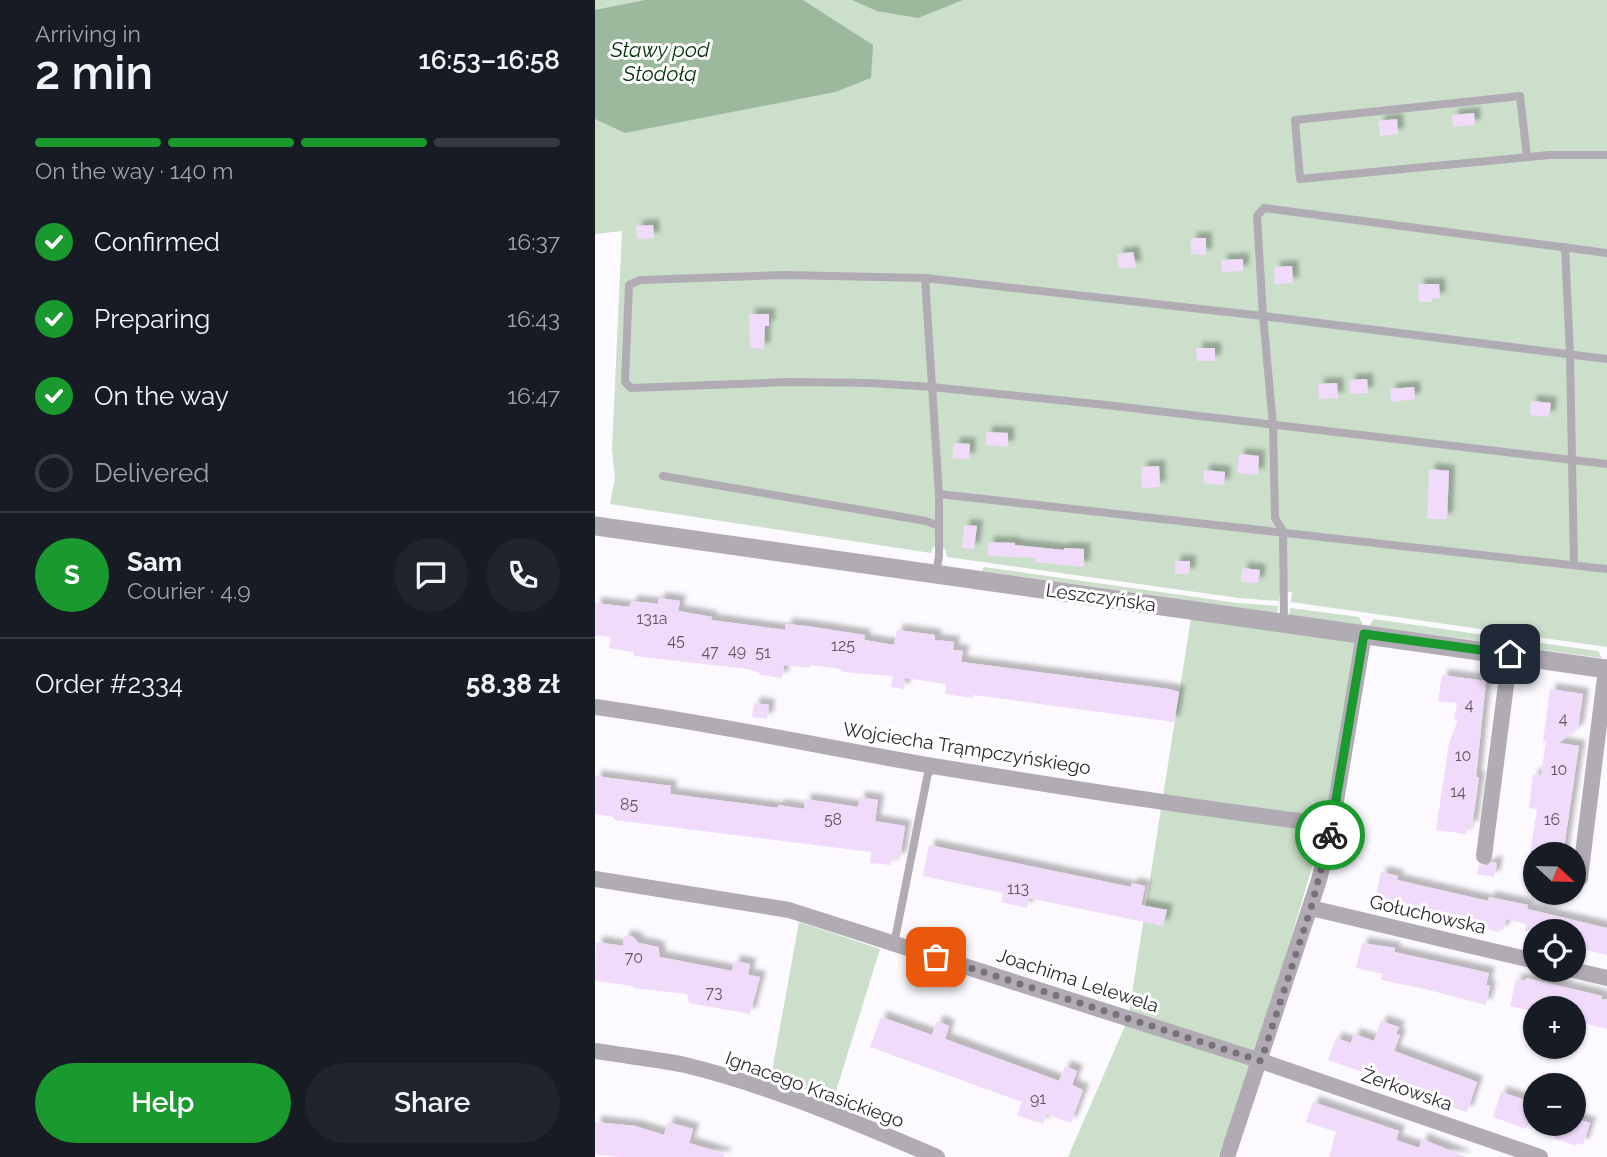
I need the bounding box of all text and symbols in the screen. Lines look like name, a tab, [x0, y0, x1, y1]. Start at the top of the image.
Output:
text: Arriving in	[35, 20, 141, 47]
water label: Stawy pod Stodołą	[609, 37, 710, 86]
text: 16:53–16:58	[418, 45, 560, 75]
text: 2 min	[35, 46, 153, 100]
text: On the way · 140 m	[35, 157, 233, 184]
icon: check	[35, 223, 73, 261]
text: Confirmed	[94, 227, 220, 257]
text: 16:37	[507, 228, 560, 255]
icon: check	[35, 300, 73, 338]
text: Preparing	[94, 304, 210, 334]
text: 16:43	[507, 305, 560, 332]
icon: check	[35, 377, 73, 415]
text: On the way	[94, 381, 229, 411]
text: 16:47	[507, 382, 560, 409]
text: Delivered	[94, 458, 209, 488]
button: chat	[394, 538, 468, 612]
button: phone	[486, 538, 560, 612]
text: Sam	[127, 547, 182, 577]
text: S	[64, 560, 80, 590]
text: Courier · 4.9	[127, 577, 251, 604]
street label: Leszczyńska	[1044, 578, 1158, 616]
house number: 131a	[637, 609, 667, 628]
pin	[1480, 624, 1540, 684]
house number: 45	[667, 631, 685, 650]
icon: home	[1491, 635, 1529, 673]
house number: 125	[831, 636, 855, 655]
house number: 49	[728, 641, 746, 660]
house number: 47	[701, 642, 719, 661]
house number: 51	[755, 643, 771, 662]
text: Order #2334	[35, 669, 183, 699]
text: 58.38 zł	[466, 669, 560, 699]
house number: 4	[1465, 695, 1474, 714]
house number: 4	[1559, 709, 1568, 728]
street label: Wojciecha Trąmpczyńskiego	[841, 718, 1093, 778]
house number: 10	[1455, 746, 1471, 765]
house number: 10	[1551, 760, 1567, 779]
house number: 14	[1450, 782, 1466, 801]
house number: 85	[620, 795, 638, 814]
courier	[1295, 800, 1365, 870]
house number: 58	[824, 810, 842, 829]
house number: 16	[1544, 810, 1560, 829]
icon: bike	[1311, 816, 1349, 854]
north arrow	[1523, 842, 1585, 905]
map controls	[1523, 842, 1586, 1136]
house number: 113	[1007, 879, 1029, 898]
street label: Gołuchowska	[1368, 890, 1488, 938]
button: locate	[1523, 919, 1586, 982]
pin	[906, 927, 966, 987]
icon: bag	[917, 938, 955, 976]
street label: Joachima Lelewela	[994, 943, 1162, 1017]
house number: 70	[625, 948, 643, 967]
house number: 73	[705, 983, 723, 1002]
button: +	[1523, 996, 1586, 1059]
street label: Ignacego Krasickiego	[723, 1046, 907, 1132]
button: Help	[35, 1063, 291, 1143]
button: Share	[305, 1063, 560, 1143]
street label: Żerkowska	[1359, 1063, 1455, 1115]
button: −	[1523, 1073, 1586, 1136]
house number: 91	[1030, 1089, 1046, 1108]

